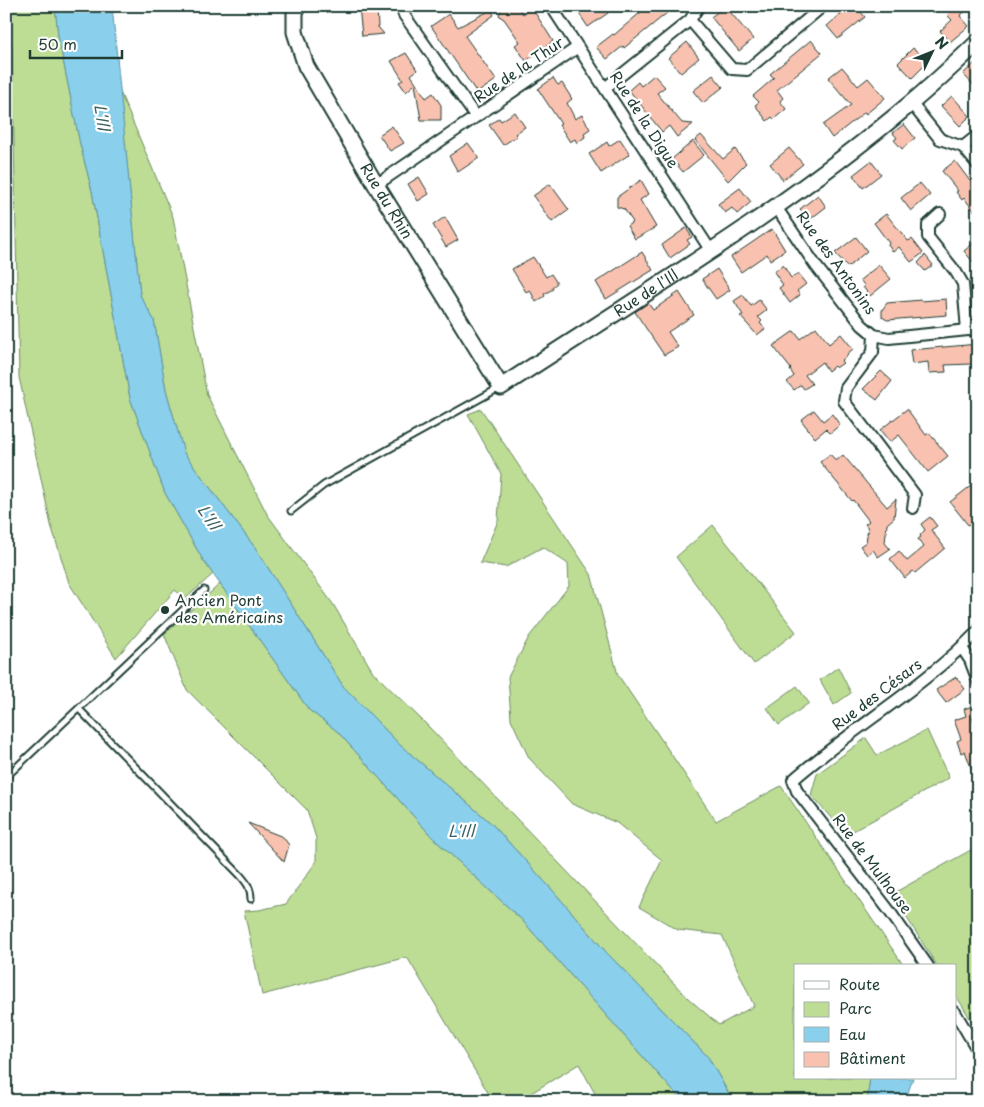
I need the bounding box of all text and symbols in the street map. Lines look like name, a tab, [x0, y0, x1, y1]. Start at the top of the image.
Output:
scale bar	[30, 28, 122, 60]
north arrow	[906, 28, 956, 78]
street label: Rue de la Thur	[469, 30, 568, 107]
text: 50 m	[38, 32, 77, 55]
text: N	[930, 32, 953, 54]
street label: Rue de la Digue	[605, 66, 685, 172]
water label: L'Ill	[89, 102, 117, 134]
street label: Rue du Rhin	[355, 158, 420, 243]
street label: Rue des Antonins	[792, 205, 883, 319]
street label: Rue de l'Ill	[608, 263, 682, 322]
water label: L'Ill	[193, 499, 229, 536]
place label: Ancien Pont des Américains	[175, 588, 283, 628]
marker: Ancien Pont des Américains	[159, 604, 171, 616]
street label: Rue des Césars	[826, 652, 926, 735]
street label: Rue de Mulhouse	[828, 808, 919, 918]
water label: L'Ill	[448, 818, 477, 842]
legend	[794, 964, 956, 1080]
text: Route	[839, 972, 880, 995]
text: Parc	[839, 996, 872, 1019]
text: Eau	[839, 1022, 866, 1045]
text: Bâtiment	[839, 1046, 906, 1069]

